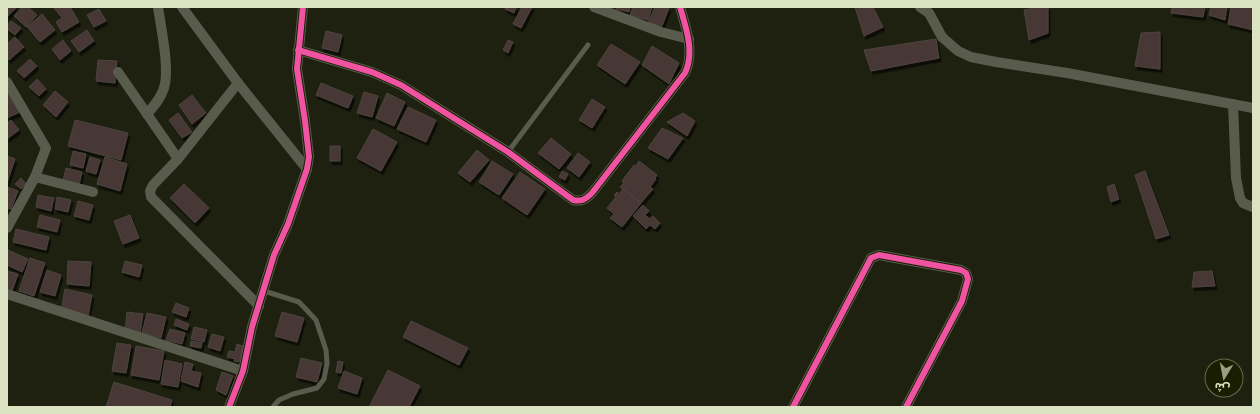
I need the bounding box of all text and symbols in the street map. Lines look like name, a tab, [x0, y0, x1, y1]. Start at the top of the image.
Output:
north arrow	[1204, 358, 1244, 398]
text: ش	[1213, 380, 1231, 397]

